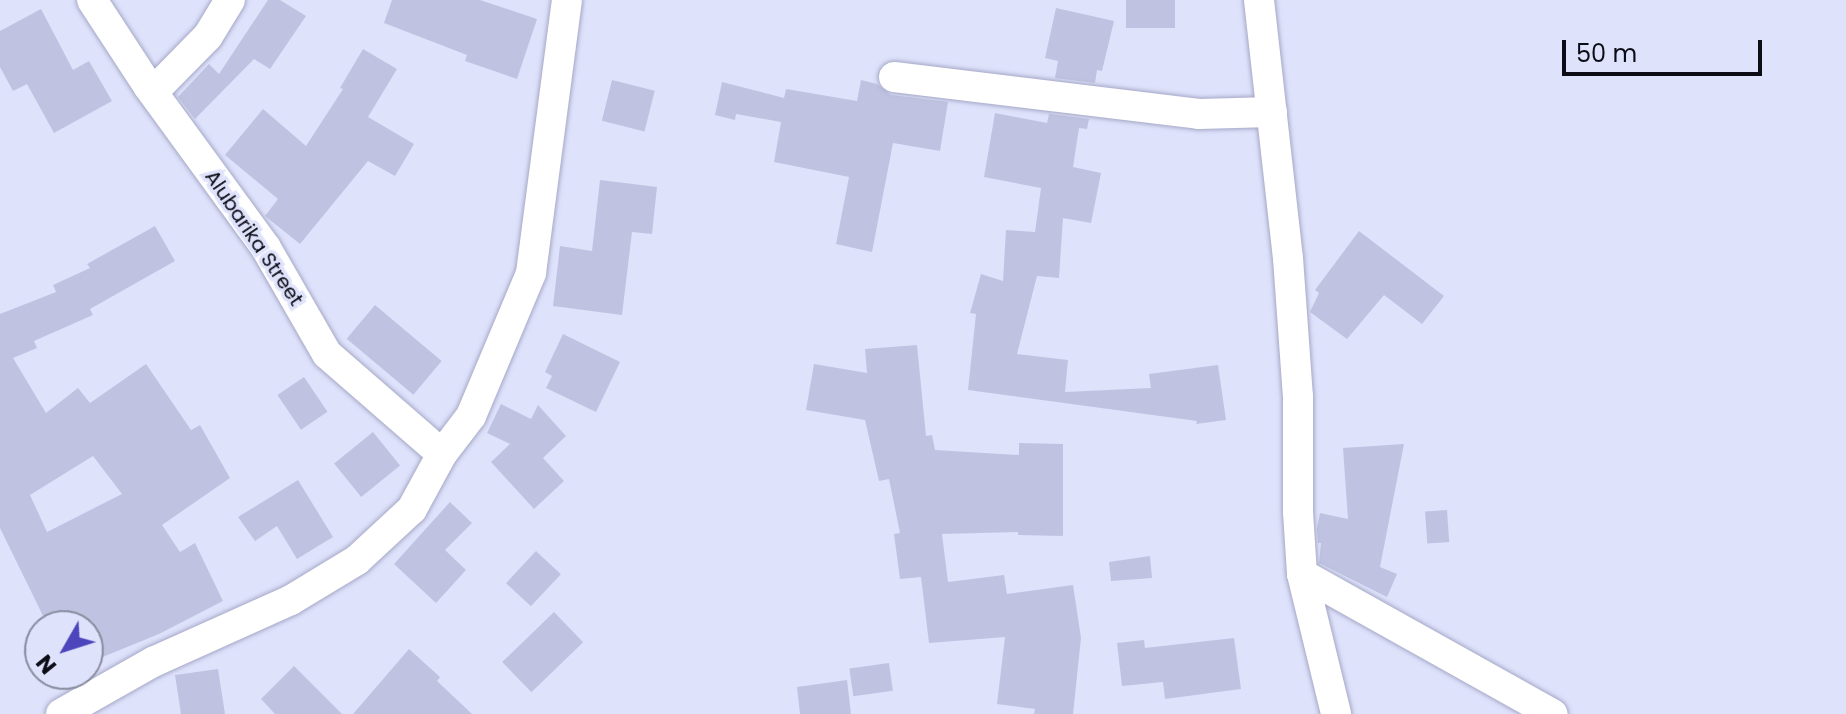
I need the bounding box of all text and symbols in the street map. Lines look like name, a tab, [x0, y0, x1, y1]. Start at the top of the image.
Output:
scale bar	[1566, 24, 1766, 74]
text: 50 m	[1576, 37, 1637, 70]
street label: Alubarika Street	[200, 166, 308, 310]
north arrow	[24, 610, 104, 690]
text: N	[29, 648, 64, 680]

